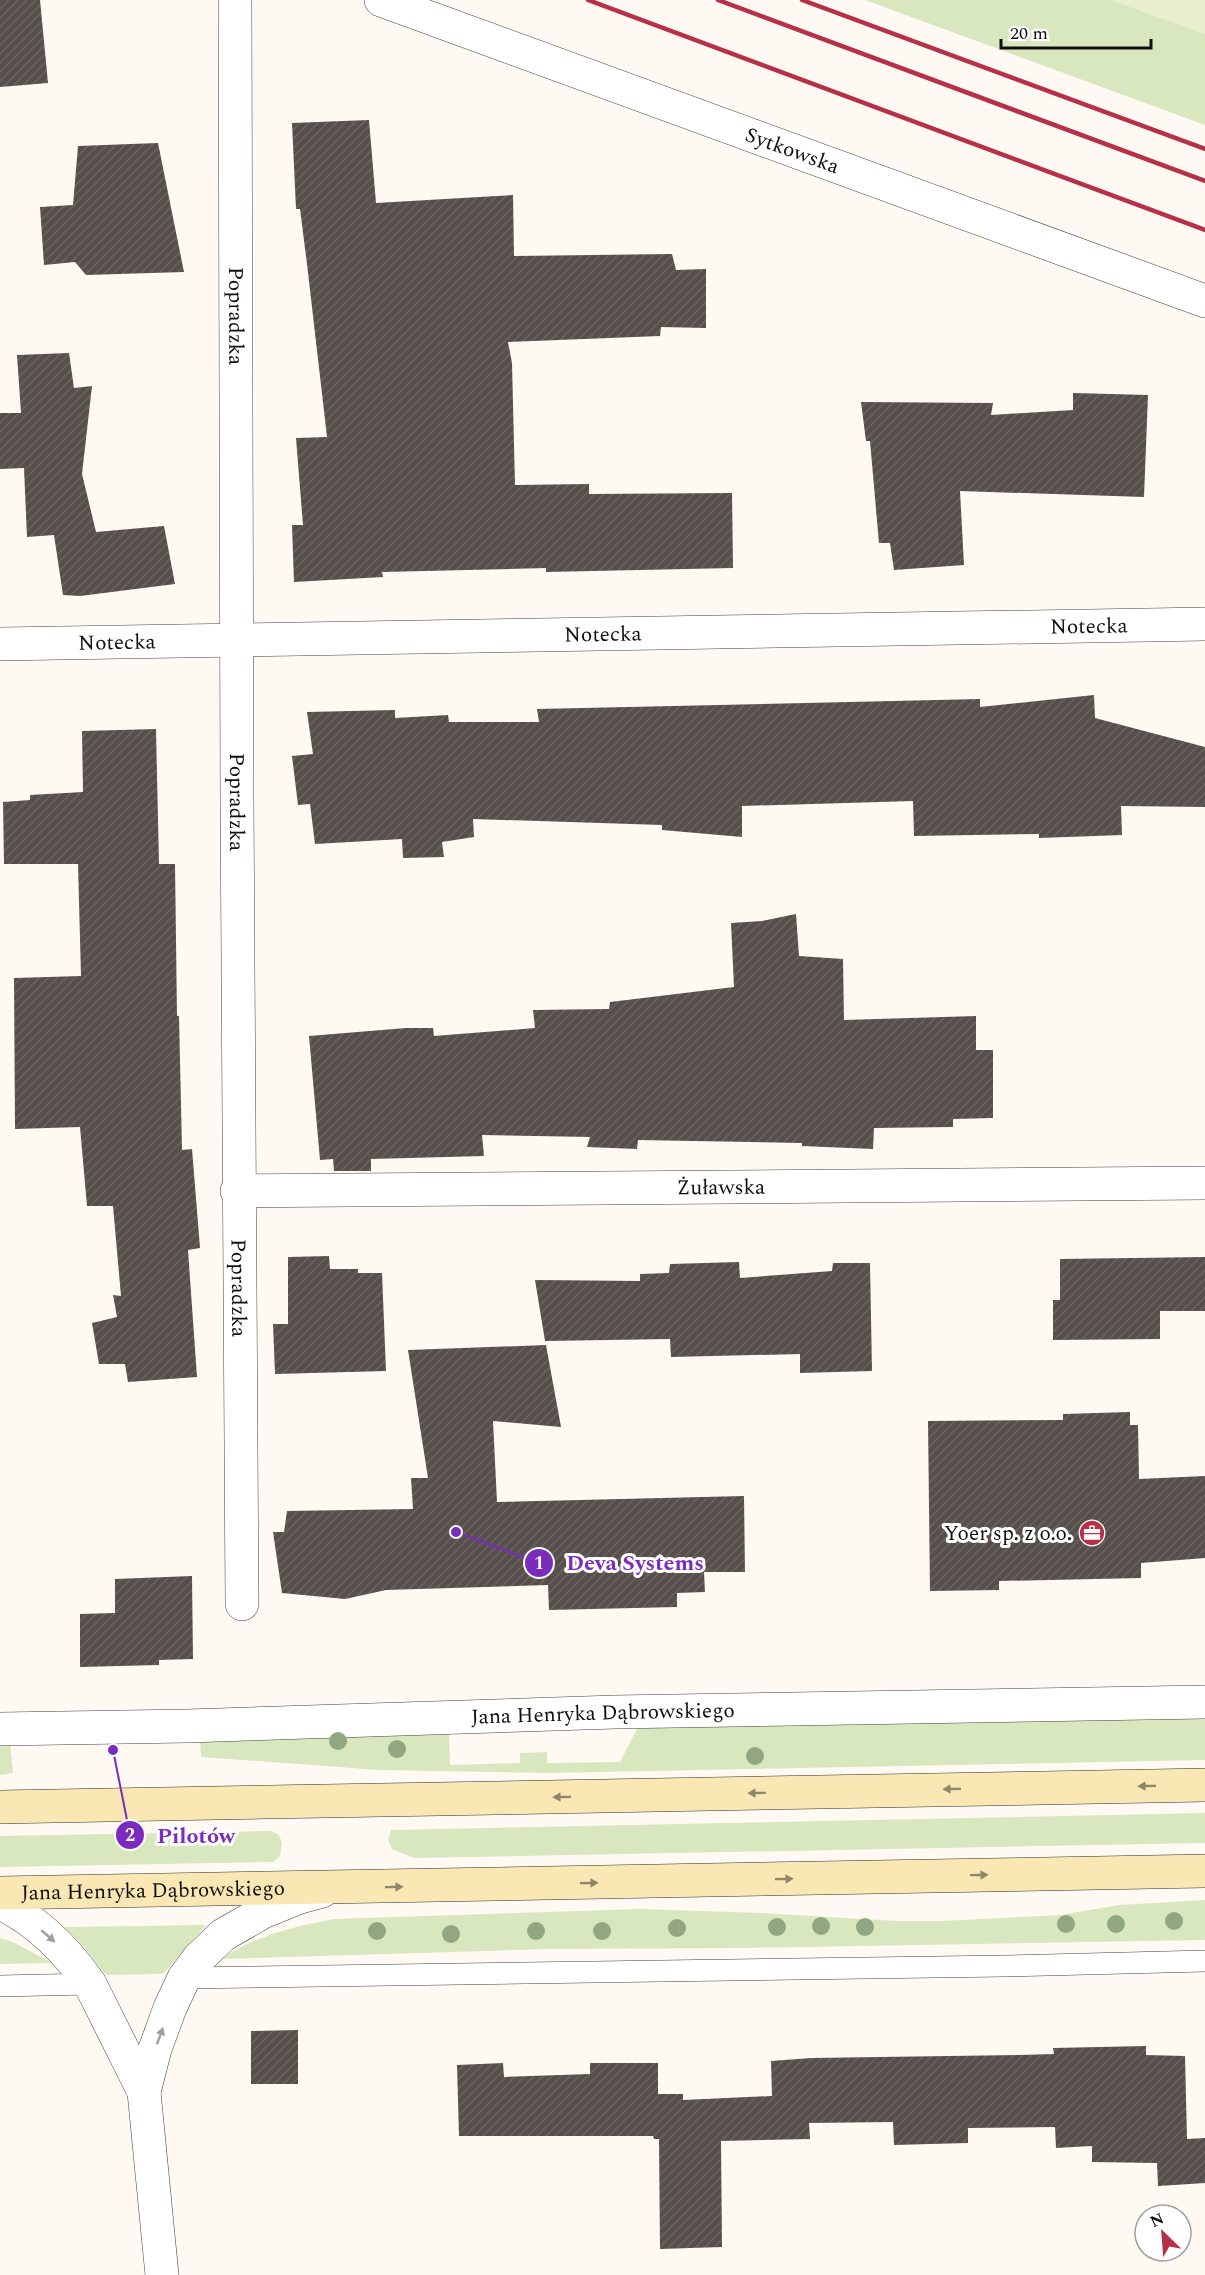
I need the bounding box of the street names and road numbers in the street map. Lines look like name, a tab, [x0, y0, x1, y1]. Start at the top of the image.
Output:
street label: Sytkowska	[740, 119, 844, 183]
street label: Popradzka	[219, 267, 251, 366]
street label: Notecka	[1050, 610, 1129, 644]
street label: Notecka	[564, 618, 643, 652]
street label: Notecka	[78, 626, 157, 660]
street label: Popradzka	[220, 753, 252, 852]
street label: Żuławska	[677, 1172, 766, 1204]
street label: Popradzka	[222, 1239, 254, 1338]
street label: Jana Henryka Dąbrowskiego	[470, 1695, 735, 1734]
street label: Jana Henryka Dąbrowskiego	[21, 1873, 285, 1910]

